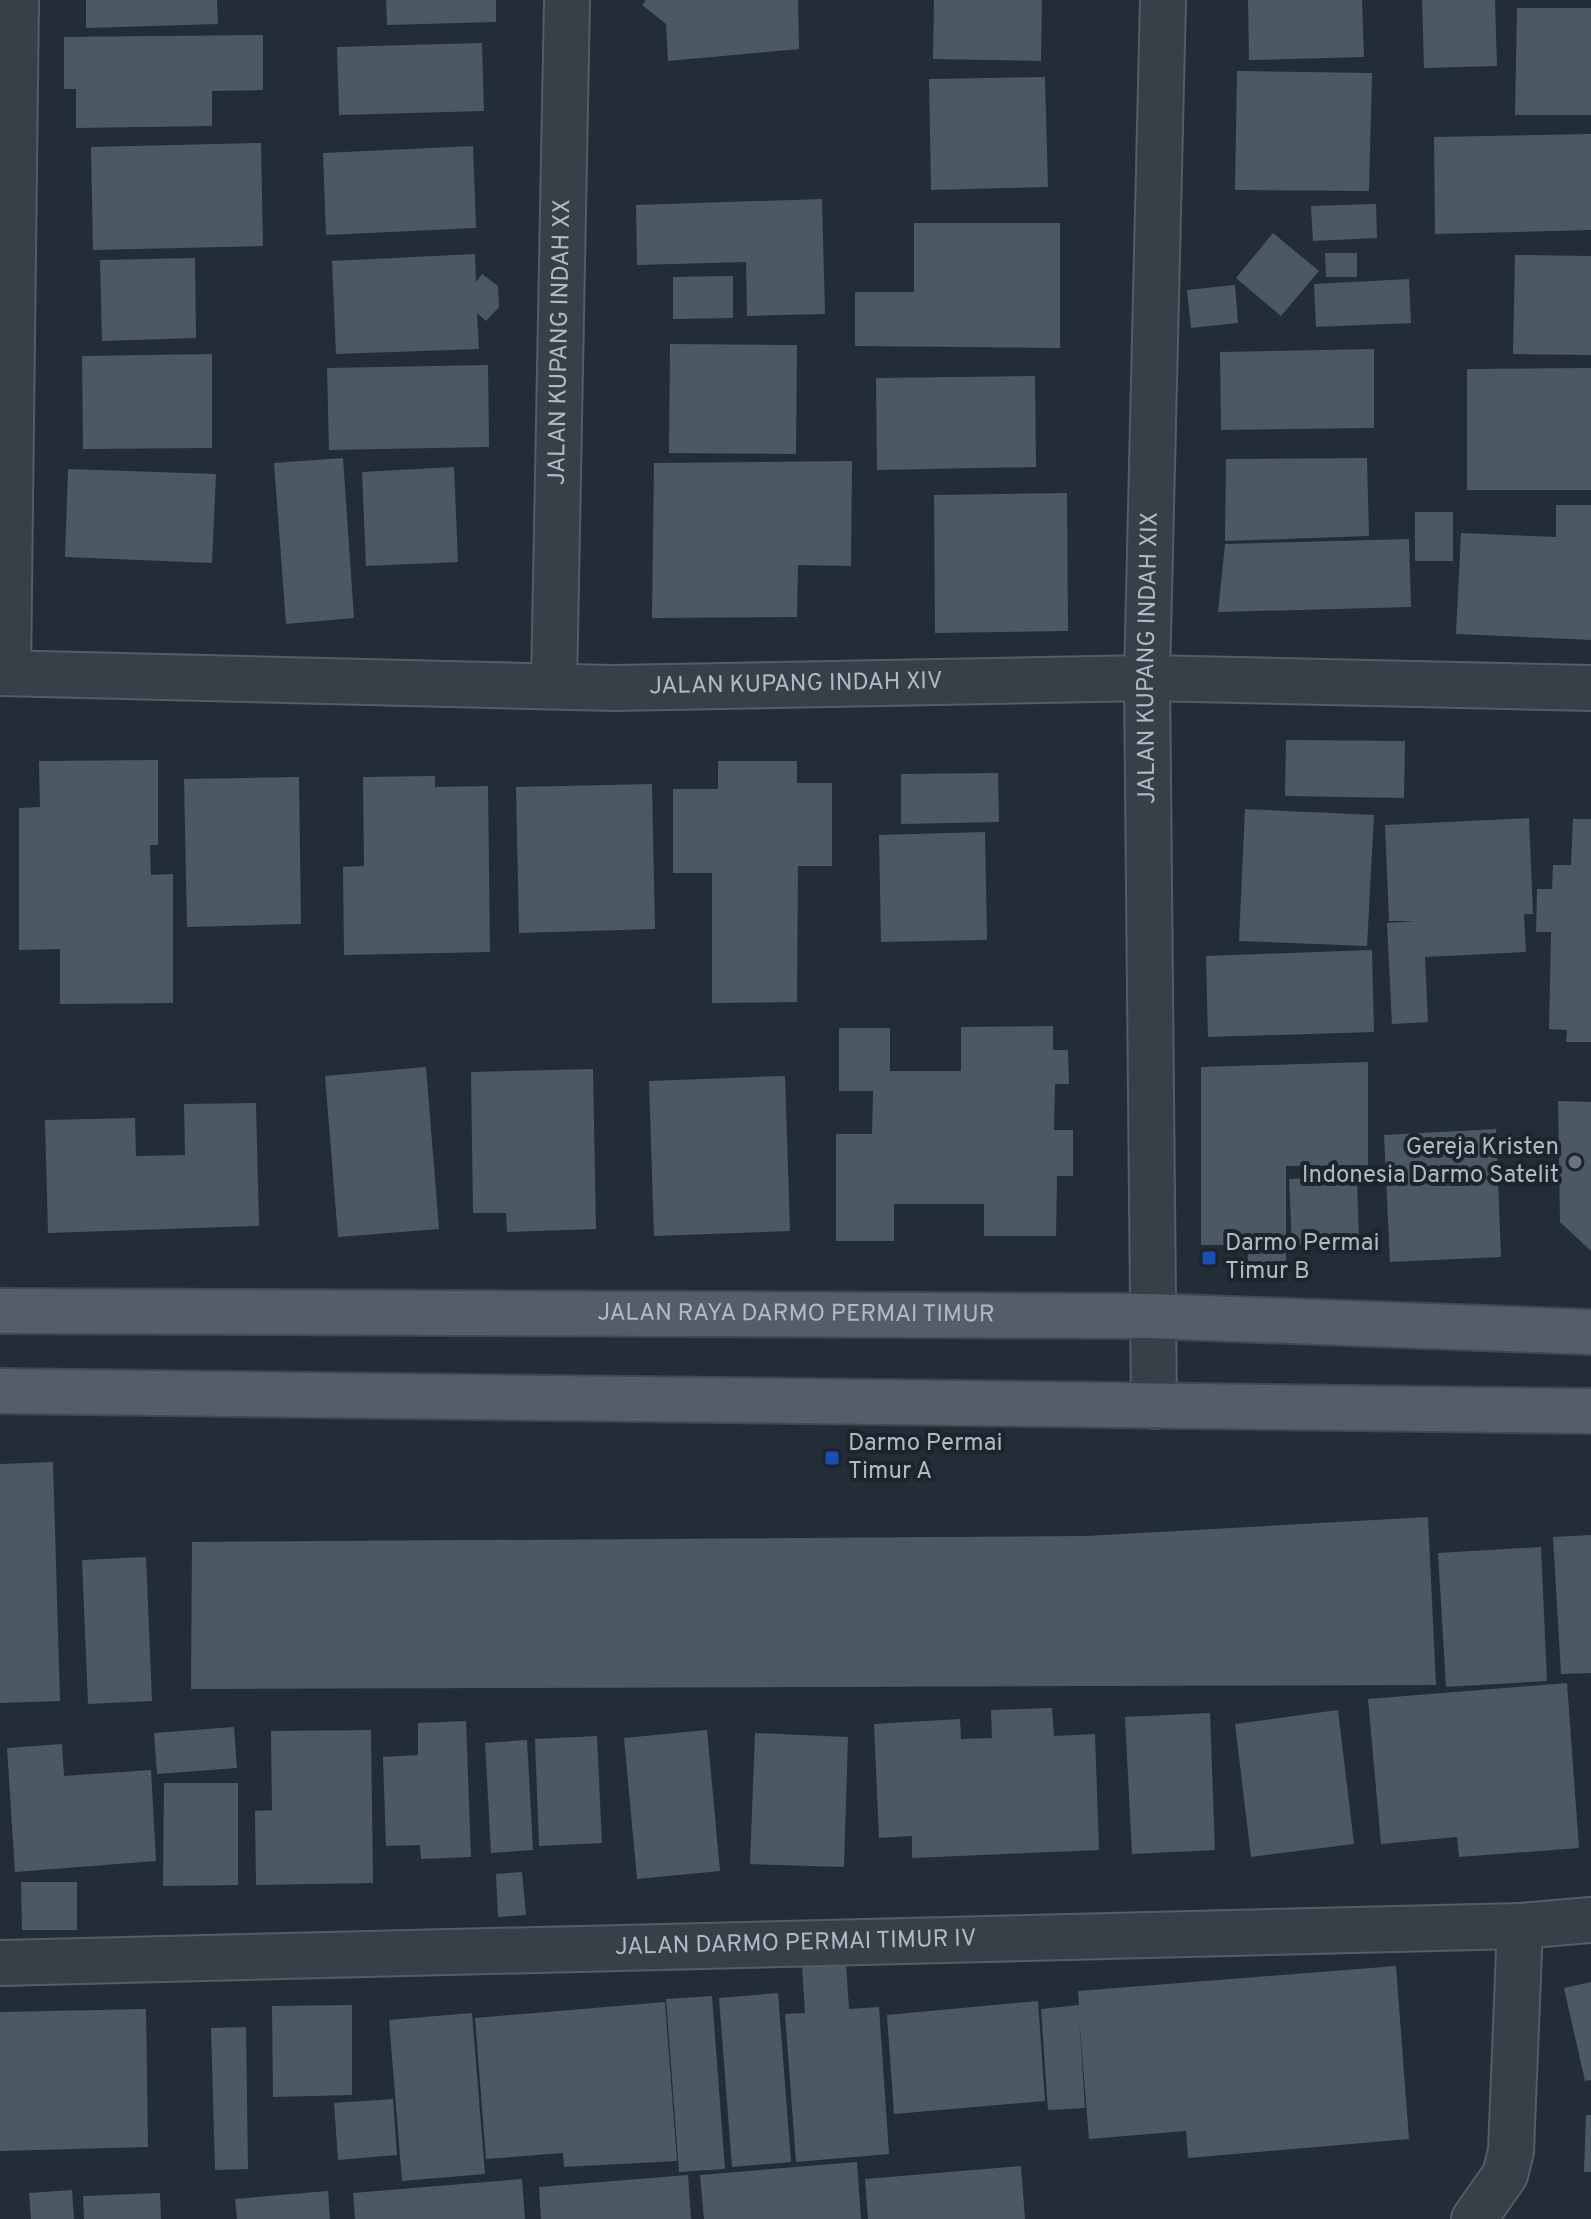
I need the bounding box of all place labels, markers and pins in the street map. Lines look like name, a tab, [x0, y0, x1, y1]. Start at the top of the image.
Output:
place label: Gereja Kristen Indonesia Darmo Satelit	[1302, 1133, 1559, 1191]
marker: Gereja Kristen Indonesia Darmo Satelit	[1566, 1153, 1584, 1171]
place label: Darmo Permai Timur B	[1225, 1229, 1380, 1287]
marker: Darmo Permai Timur B	[1200, 1249, 1218, 1267]
place label: Darmo Permai Timur A	[848, 1429, 1003, 1487]
marker: Darmo Permai Timur A	[823, 1449, 841, 1467]

